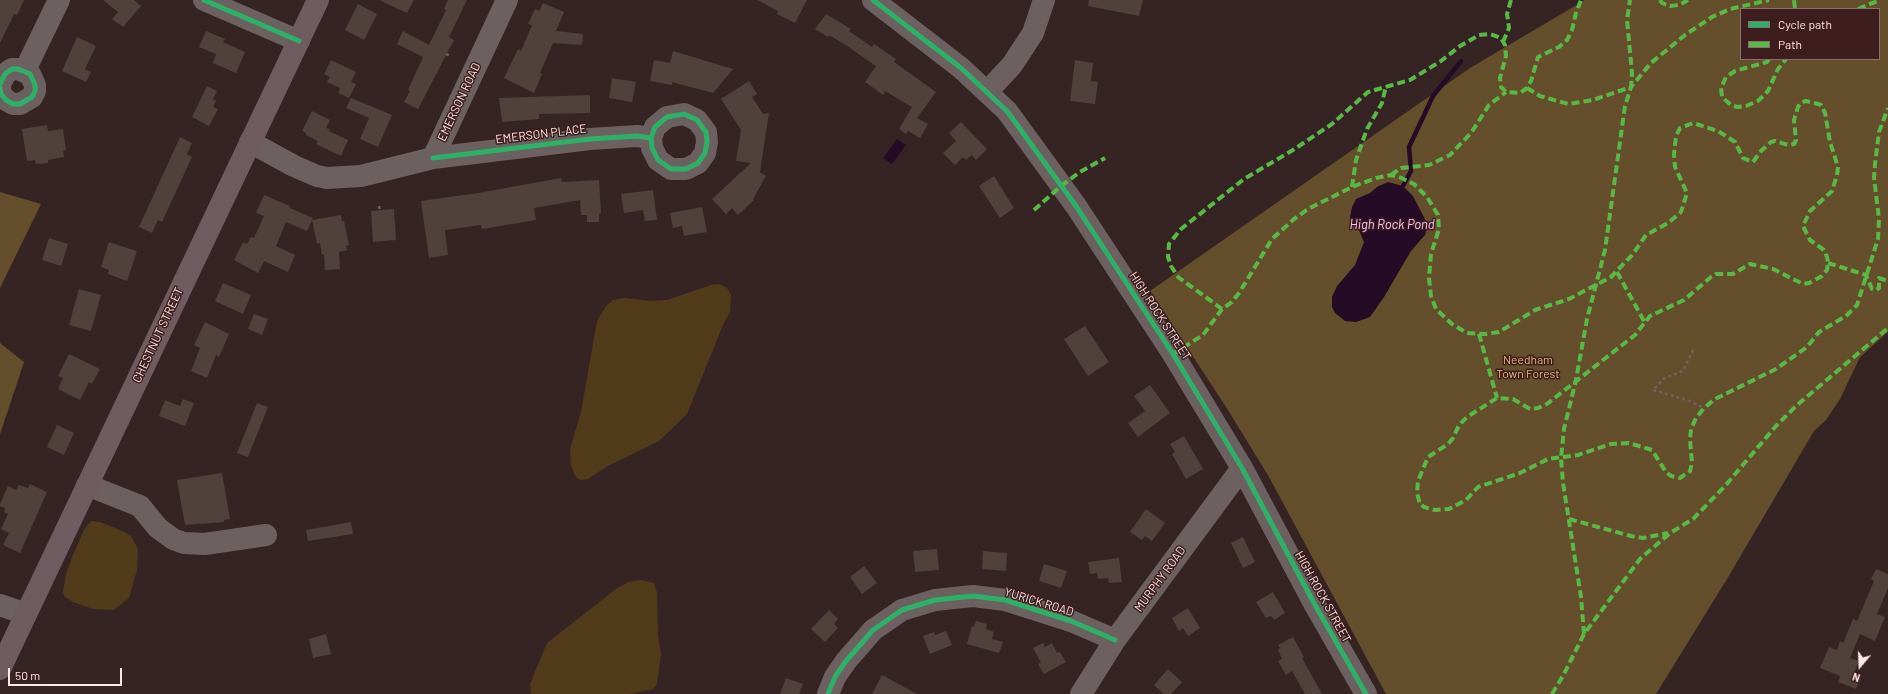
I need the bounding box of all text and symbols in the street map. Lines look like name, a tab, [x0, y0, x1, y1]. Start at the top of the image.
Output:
legend	[1740, 8, 1880, 60]
text: Cycle path	[1778, 17, 1832, 31]
text: Path	[1778, 37, 1802, 51]
street label: EMERSON ROAD	[435, 60, 483, 144]
street label: EMERSON PLACE	[495, 121, 587, 147]
water label: High Rock Pond	[1349, 217, 1435, 233]
street label: HIGH ROCK STREET	[1126, 269, 1194, 363]
street label: CHESTNUT STREET	[130, 285, 186, 385]
park label: Needham Town Forest	[1496, 353, 1560, 381]
street label: MURPHY ROAD	[1131, 543, 1189, 615]
street label: HIGH ROCK STREET	[1292, 549, 1354, 645]
street label: YURICK ROAD	[1003, 585, 1075, 619]
north arrow	[1840, 646, 1880, 686]
scale bar	[10, 660, 124, 686]
text: 50 m	[15, 668, 40, 682]
text: N	[1850, 670, 1862, 685]

